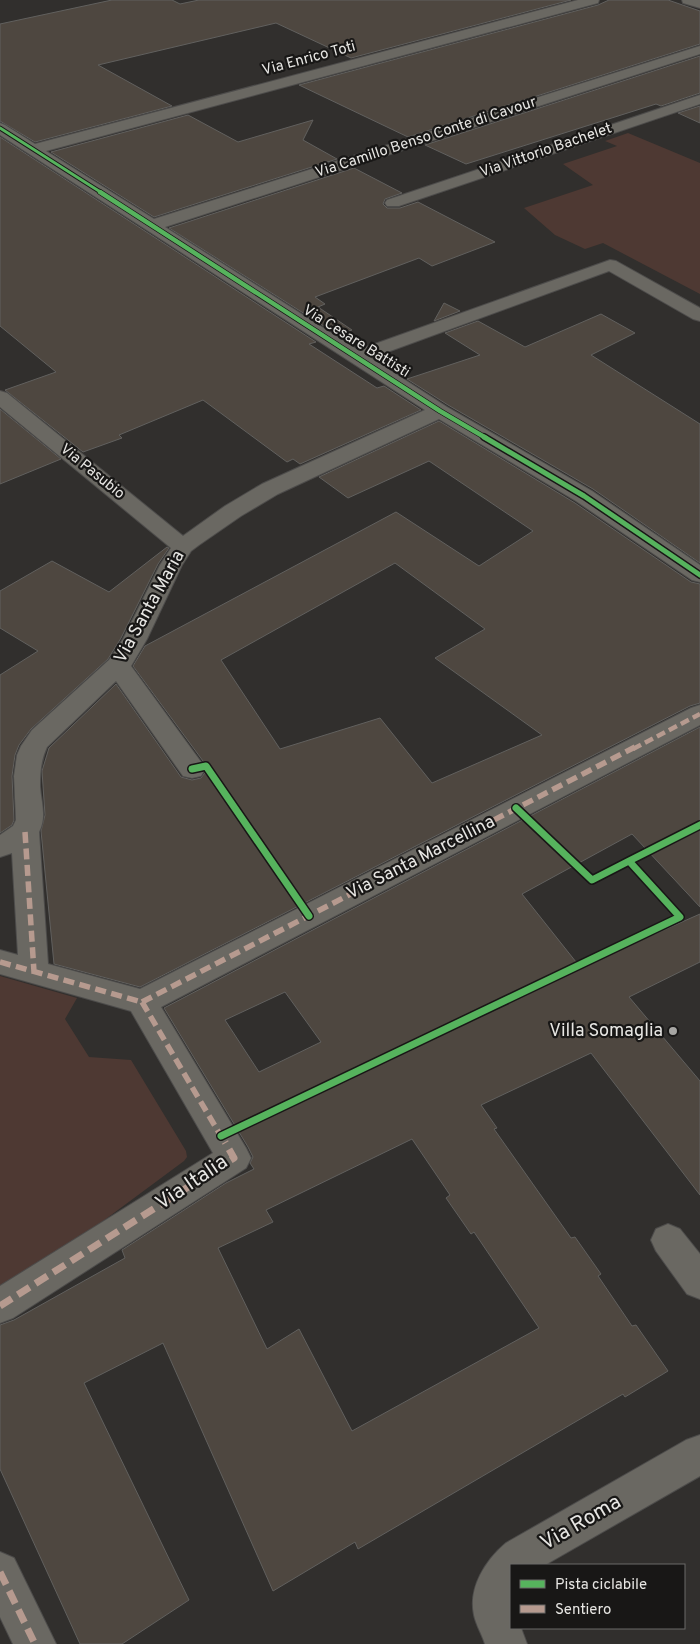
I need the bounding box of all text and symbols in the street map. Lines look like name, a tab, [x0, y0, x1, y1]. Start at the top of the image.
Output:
street label: Via Enrico Toti	[260, 37, 358, 81]
street label: Via Camillo Benso Conte di Cavour	[313, 93, 539, 183]
street label: Via Vittorio Bachelet	[477, 119, 615, 183]
street label: Via Cesare Battisti	[299, 301, 413, 383]
street label: Via Pasubio	[56, 440, 128, 504]
street label: Via Santa Maria	[110, 547, 190, 667]
street label: Via Santa Marcellina	[343, 811, 499, 905]
place label: Villa Somaglia	[549, 1020, 663, 1043]
marker: Villa Somaglia	[667, 1025, 679, 1037]
street label: Via Italia	[151, 1149, 233, 1217]
street label: Via Roma	[536, 1489, 626, 1557]
legend	[510, 1564, 685, 1629]
text: Pista ciclabile	[555, 1576, 647, 1595]
text: Sentiero	[555, 1601, 611, 1620]

